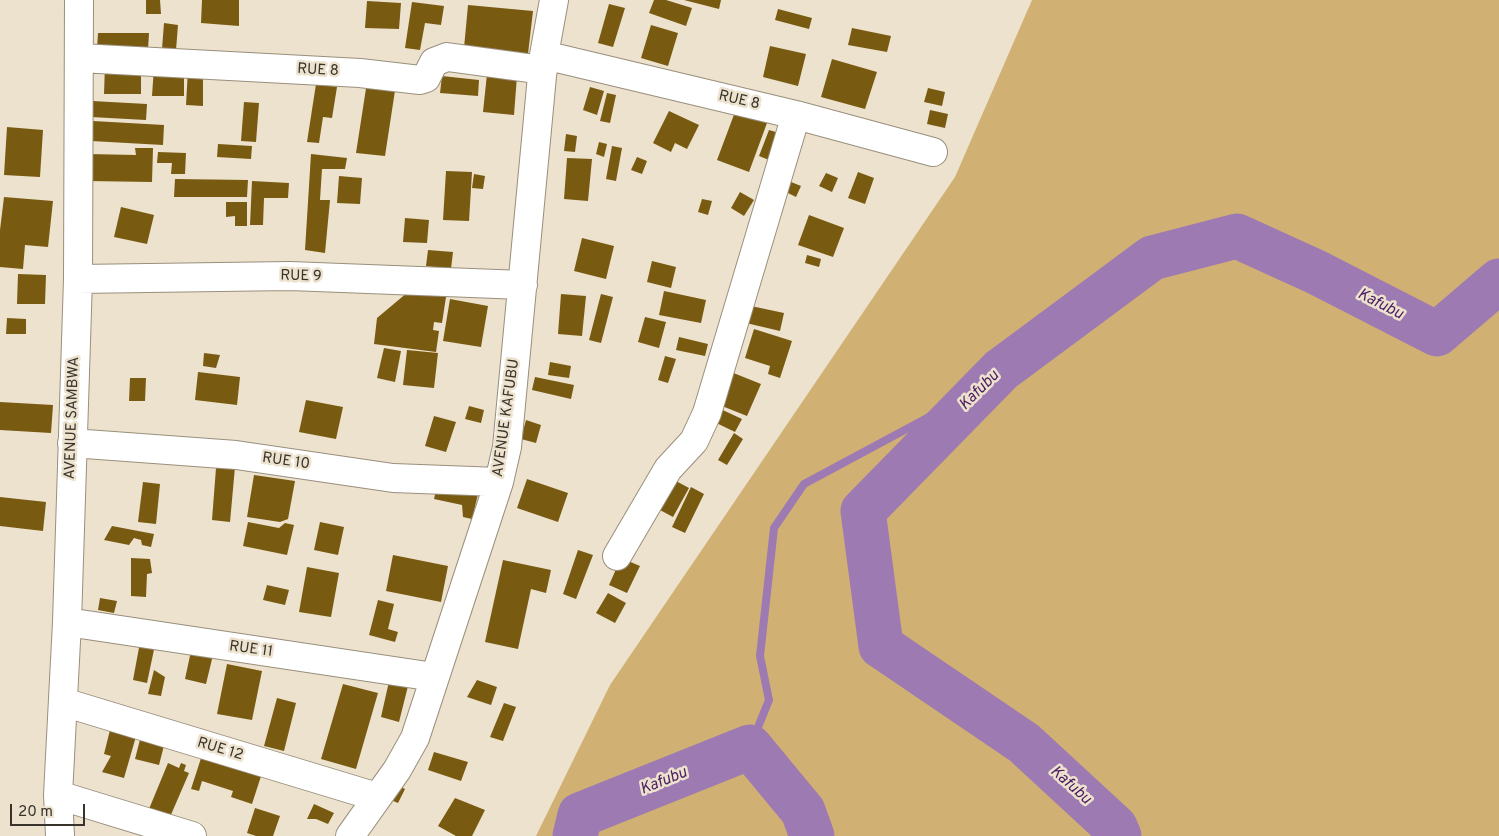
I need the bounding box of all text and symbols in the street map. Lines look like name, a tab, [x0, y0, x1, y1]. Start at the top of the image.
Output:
street label: RUE 8	[297, 61, 339, 81]
street label: RUE 8	[717, 88, 761, 114]
street label: RUE 9	[280, 268, 322, 286]
water label: Kafubu	[1354, 285, 1406, 325]
street label: AVENUE SAMBWA	[62, 356, 84, 480]
street label: AVENUE KAFUBU	[490, 358, 524, 478]
water label: Kafubu	[956, 367, 1004, 415]
street label: RUE 10	[261, 450, 311, 474]
street label: RUE 11	[228, 638, 274, 662]
street label: RUE 12	[195, 734, 245, 766]
water label: Kafubu	[1045, 763, 1095, 809]
water label: Kafubu	[638, 764, 690, 800]
scale bar	[12, 794, 88, 826]
text: 20 m	[18, 803, 53, 822]

